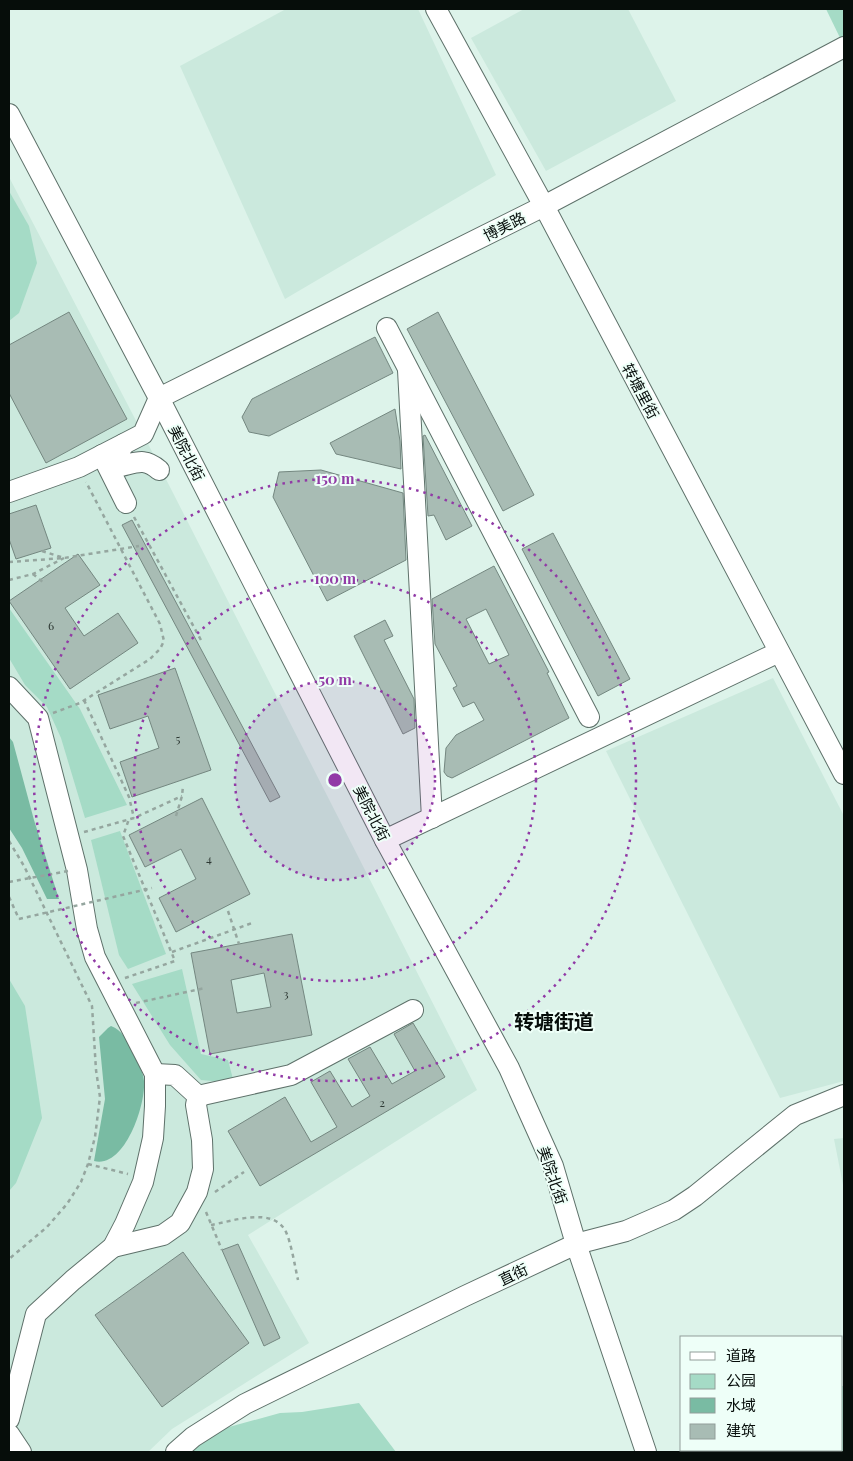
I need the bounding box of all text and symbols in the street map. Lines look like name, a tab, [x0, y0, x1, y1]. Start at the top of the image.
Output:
street label: 博美路	[479, 207, 529, 245]
street label: 转塘里街	[618, 360, 664, 422]
street label: 美院北街	[164, 422, 210, 484]
text: 150 m	[315, 468, 355, 488]
text: 100 m	[314, 568, 357, 588]
house number: 6	[48, 617, 54, 633]
text: 50 m	[318, 669, 352, 689]
house number: 5	[176, 730, 181, 746]
centre of rings	[326, 771, 344, 789]
street label: 美院北街	[349, 782, 395, 844]
house number: 4	[206, 850, 212, 866]
house number: 3	[283, 985, 289, 1001]
district label: 转塘街道	[514, 1007, 594, 1034]
house number: 2	[379, 1094, 385, 1110]
street label: 美院北街	[534, 1143, 572, 1207]
street label: 直街	[495, 1258, 531, 1290]
legend	[680, 1336, 843, 1451]
text: 道路	[726, 1345, 756, 1365]
text: 公园	[726, 1370, 756, 1390]
text: 水域	[726, 1395, 756, 1415]
text: 建筑	[726, 1420, 756, 1440]

